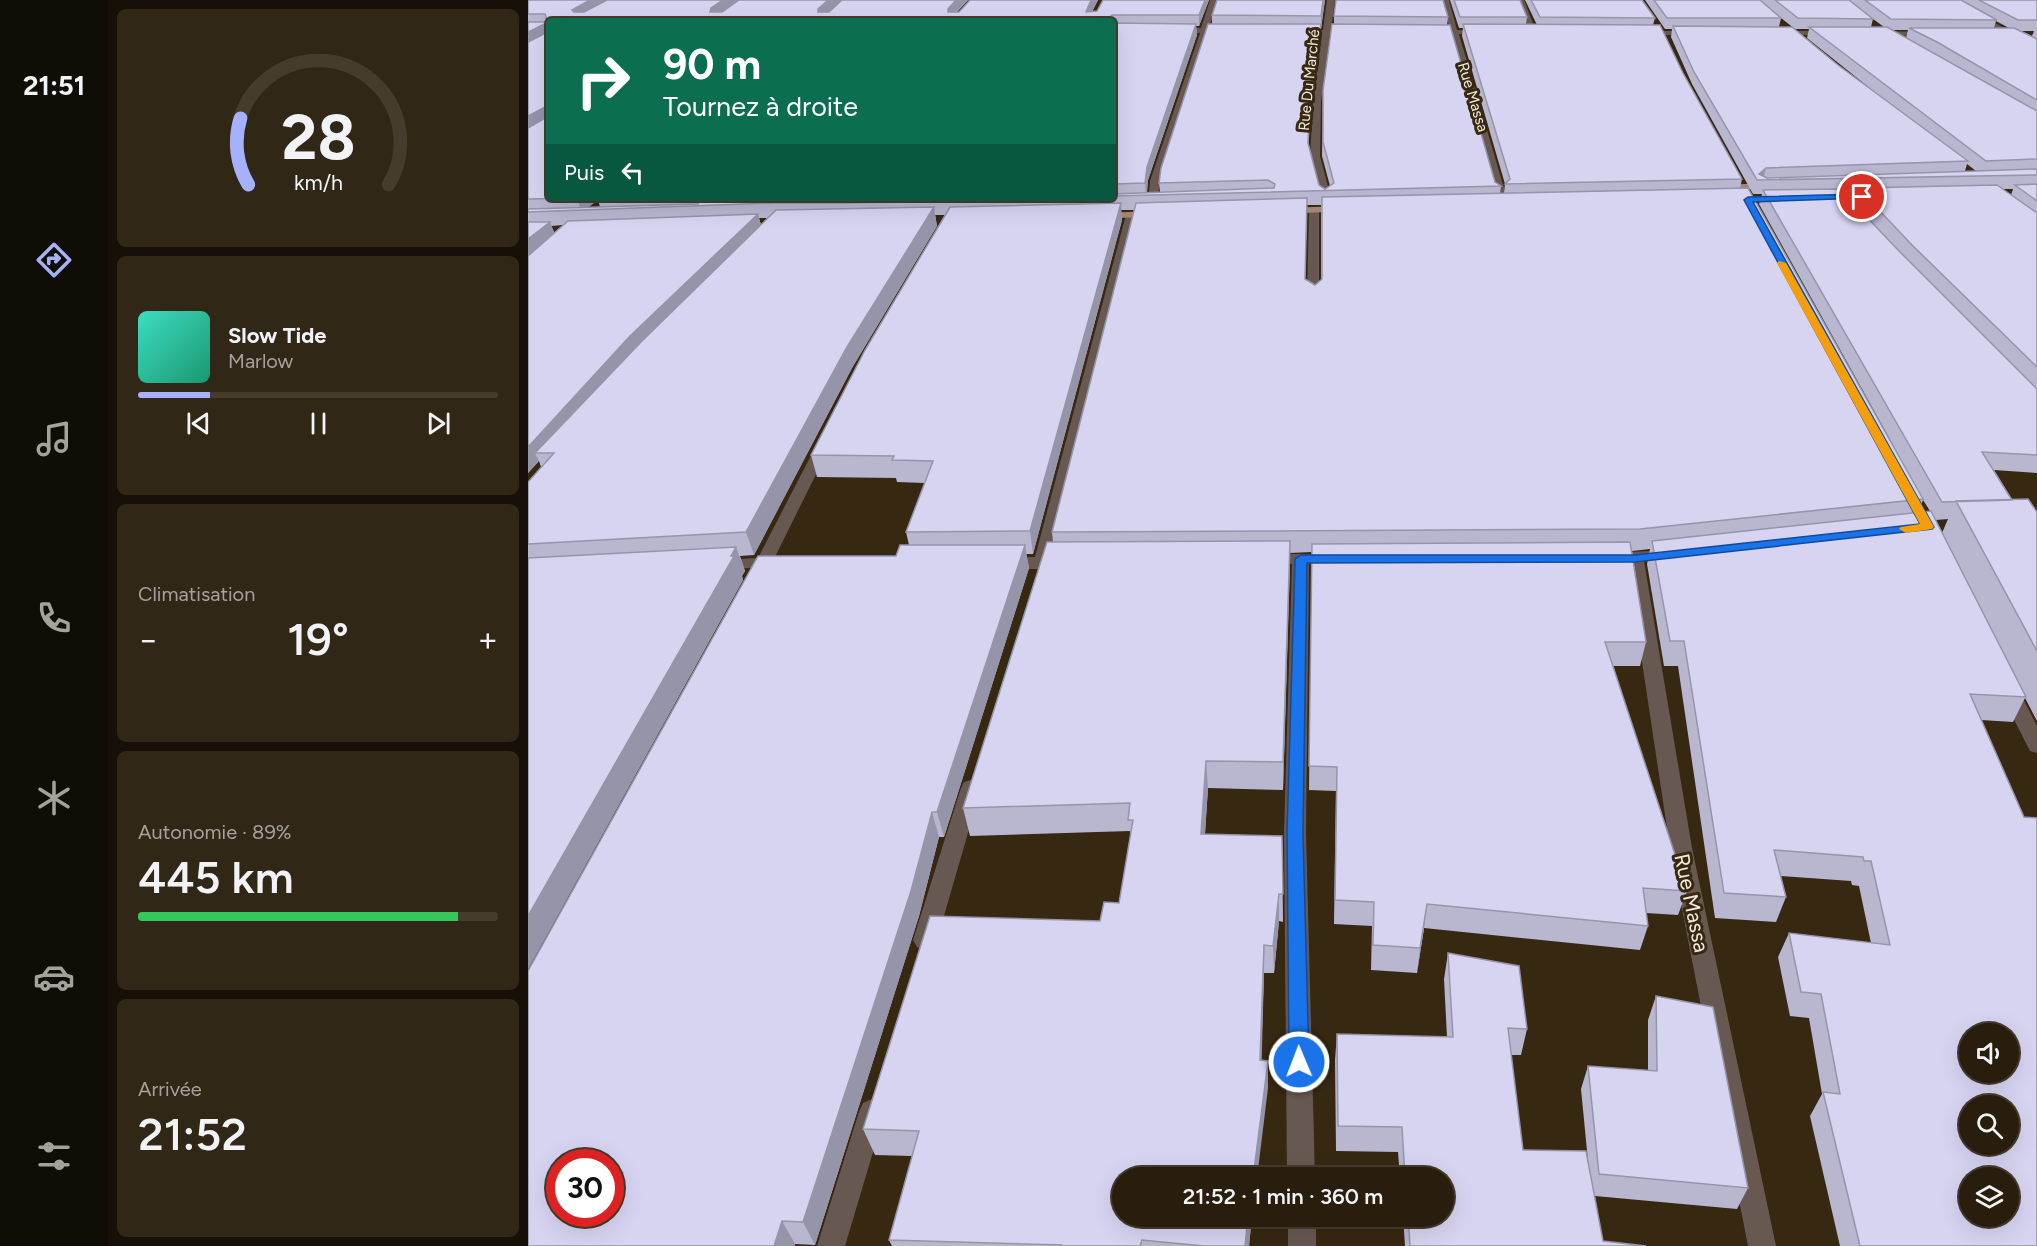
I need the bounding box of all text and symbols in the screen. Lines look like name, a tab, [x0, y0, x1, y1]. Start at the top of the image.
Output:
street label: Rue Du Marché	[1295, 28, 1323, 132]
text: 90 m	[663, 39, 761, 90]
icon: right	[564, 42, 642, 120]
street label: Rue Massa	[1454, 60, 1492, 134]
text: 21:51	[23, 69, 85, 102]
text: Tournez à droite	[663, 90, 858, 123]
text: 28	[281, 100, 355, 175]
icon: left	[616, 156, 649, 189]
text: Puis	[564, 159, 604, 186]
text: km/h	[294, 171, 342, 196]
pin	[1836, 171, 1887, 222]
icon: arrive	[1845, 180, 1878, 213]
icon: directions	[33, 239, 75, 281]
text: Slow Tide	[228, 322, 327, 349]
text: Marlow	[228, 349, 293, 373]
icon: previous	[182, 407, 215, 440]
icon: pause	[302, 407, 335, 440]
icon: next	[422, 407, 455, 440]
icon: music	[33, 418, 75, 460]
text: Climatisation	[138, 582, 255, 606]
icon: phone	[33, 597, 75, 639]
text: 19°	[287, 612, 349, 666]
text: −	[138, 620, 159, 659]
text: +	[477, 620, 498, 659]
icon: climate	[33, 777, 75, 819]
text: Autonomie · 89%	[138, 820, 291, 844]
text: 445 km	[138, 850, 294, 904]
street label: Rue Massa	[1669, 851, 1715, 955]
icon: car	[33, 956, 75, 998]
map controls	[1959, 1023, 2019, 1227]
button: sound	[1959, 1023, 2019, 1083]
position arrow	[1267, 1030, 1331, 1094]
text: Arrivée	[138, 1077, 202, 1101]
button: search	[1959, 1095, 2019, 1155]
text: 21:52	[138, 1107, 247, 1161]
icon: filters	[33, 1135, 75, 1177]
speed limit sign: 30	[546, 1149, 624, 1227]
button: layers	[1959, 1167, 2019, 1227]
text: 21:52 · 1 min · 360 m	[1183, 1183, 1383, 1210]

